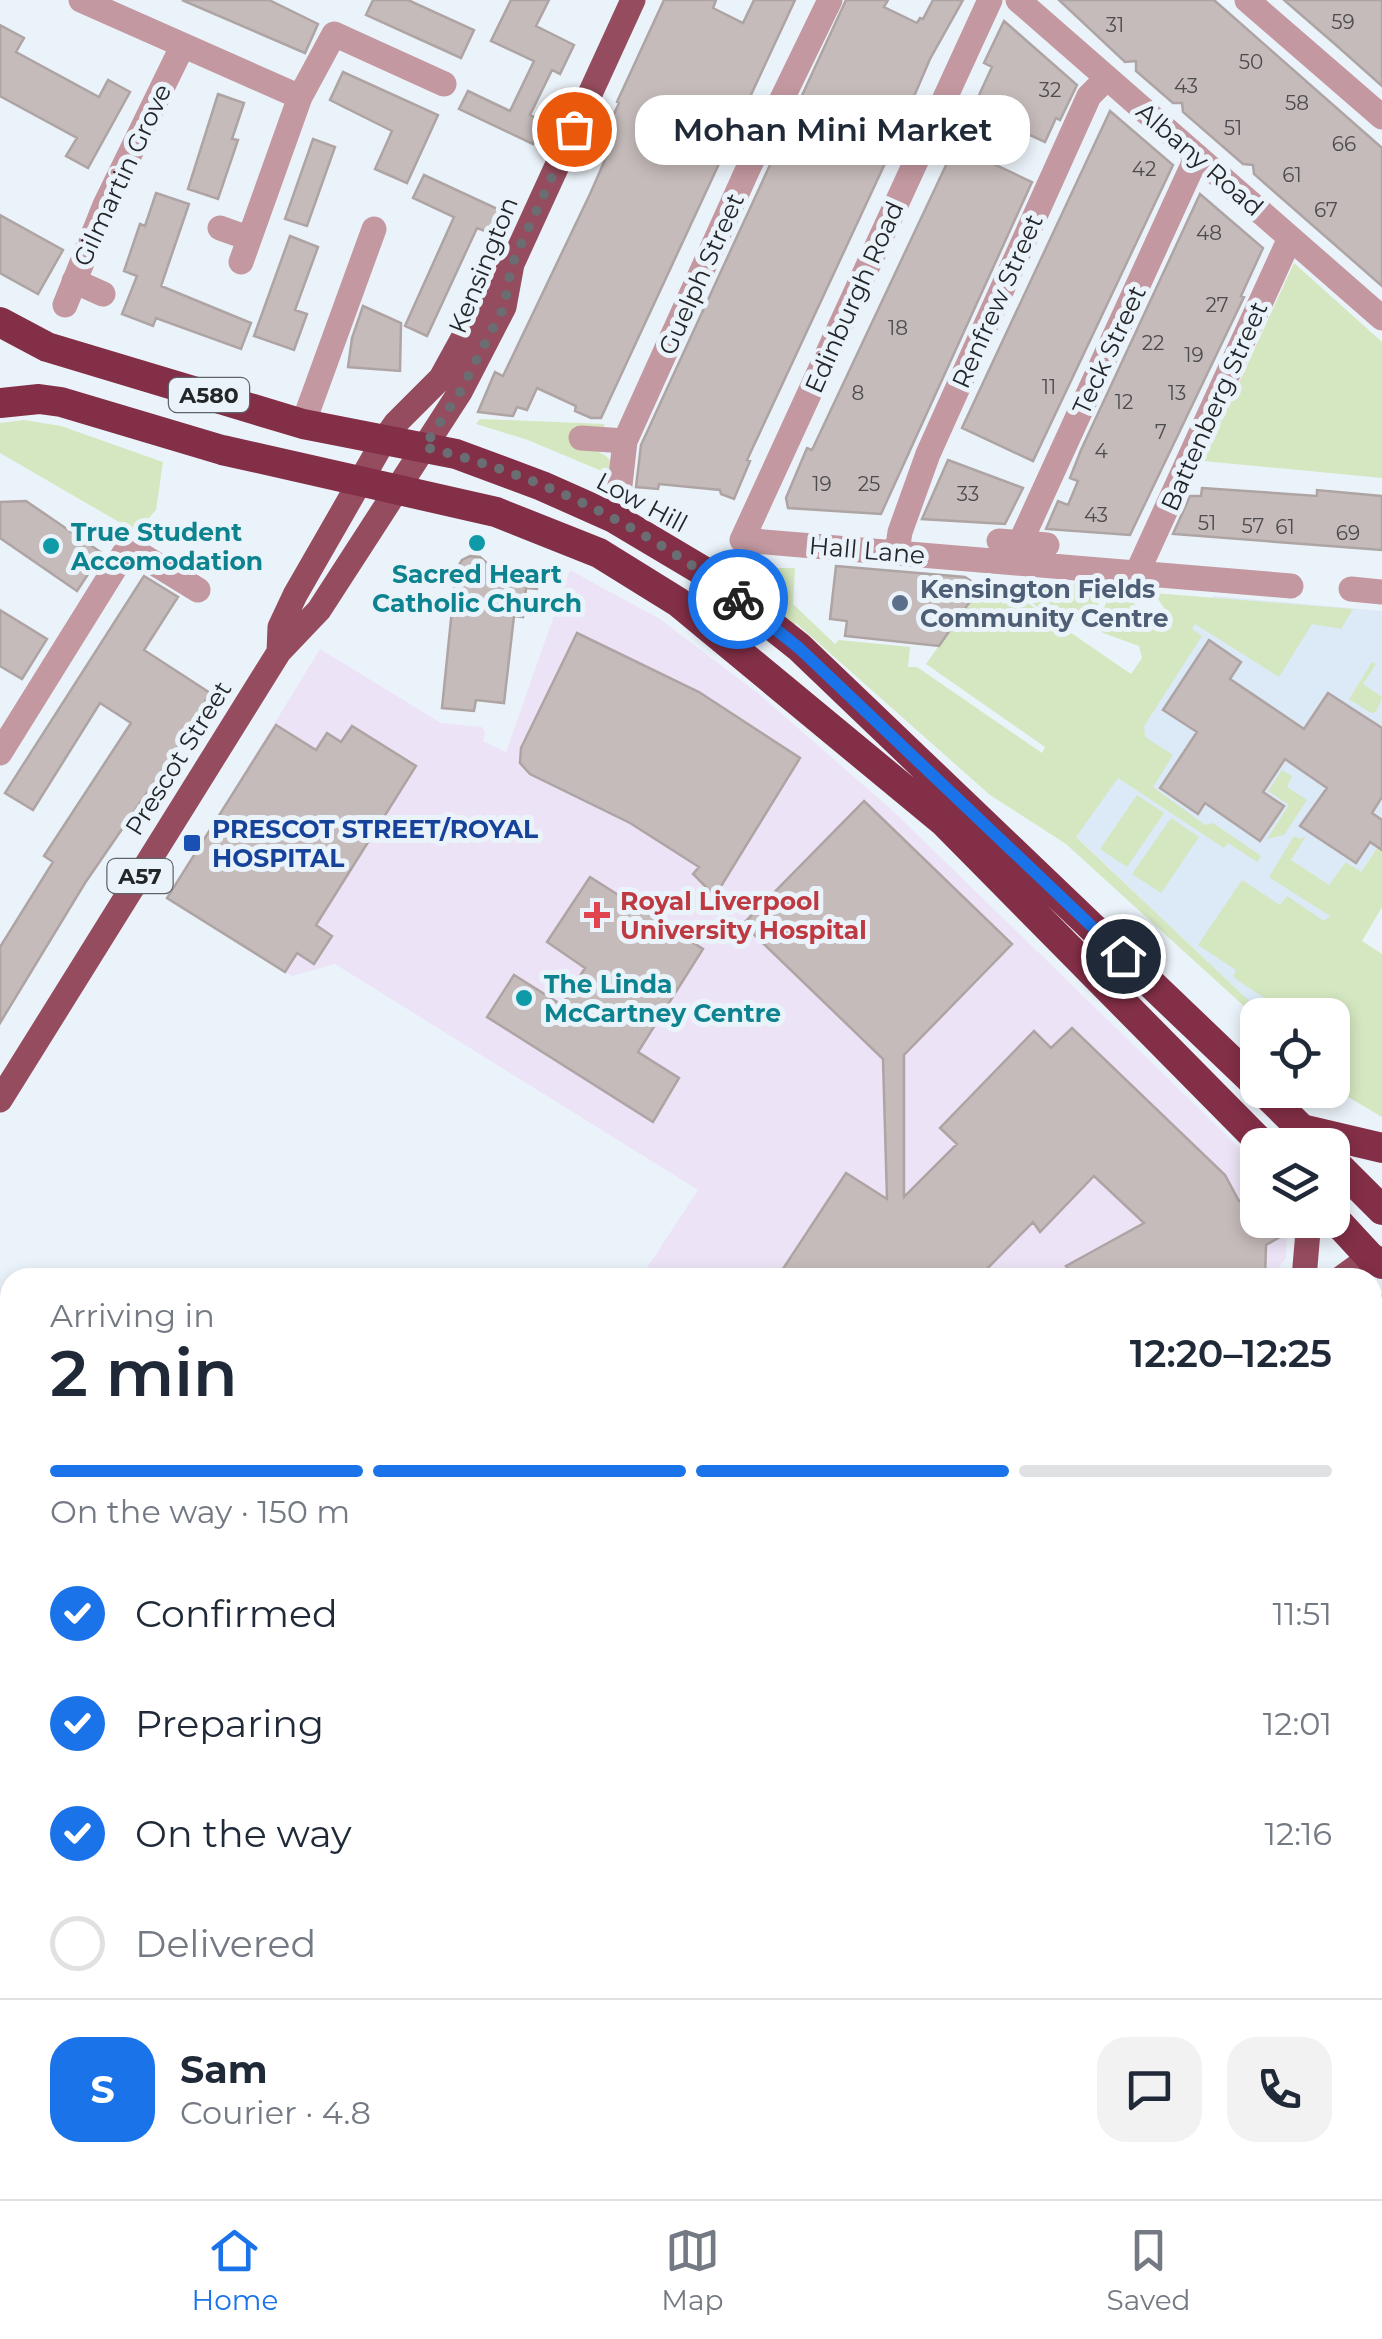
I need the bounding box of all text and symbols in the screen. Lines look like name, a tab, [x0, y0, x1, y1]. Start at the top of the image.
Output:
house number: 59	[1331, 10, 1355, 34]
house number: 31	[1106, 13, 1124, 37]
house number: 50	[1239, 50, 1263, 74]
house number: 43	[1174, 74, 1198, 98]
house number: 32	[1039, 78, 1061, 102]
street label: Gilmartin Grove	[67, 79, 177, 271]
pin	[532, 87, 617, 172]
house number: 58	[1285, 91, 1309, 115]
callout: Mohan Mini Market	[634, 94, 1029, 164]
street label: Albany Road	[1130, 96, 1270, 222]
icon: bag	[547, 102, 602, 157]
text: Mohan Mini Market	[673, 110, 992, 149]
house number: 51	[1224, 116, 1242, 140]
house number: 66	[1332, 132, 1356, 156]
house number: 42	[1132, 157, 1156, 181]
house number: 61	[1282, 163, 1302, 187]
street label: Guelph Street	[652, 188, 750, 360]
street label: Kensington	[442, 192, 524, 338]
street label: Edinburgh Road	[798, 197, 910, 397]
house number: 67	[1314, 198, 1338, 222]
street label: Renfrew Street	[945, 209, 1049, 393]
house number: 48	[1196, 221, 1222, 245]
street label: Teck Street	[1066, 281, 1152, 419]
house number: 27	[1205, 293, 1229, 317]
street label: Battenberg Street	[1154, 297, 1274, 515]
house number: 18	[888, 316, 908, 340]
house number: 22	[1142, 331, 1164, 355]
house number: 19	[1184, 343, 1204, 367]
house number: 11	[1042, 375, 1056, 399]
road number: A580	[169, 378, 249, 412]
house number: 8	[852, 381, 864, 405]
house number: 13	[1168, 381, 1186, 405]
house number: 12	[1115, 390, 1133, 414]
house number: 7	[1155, 420, 1167, 444]
house number: 4	[1094, 439, 1108, 463]
street label: Low Hill	[591, 466, 693, 538]
house number: 19	[812, 472, 832, 496]
house number: 25	[858, 472, 880, 496]
house number: 33	[957, 482, 979, 506]
house number: 43	[1084, 503, 1108, 527]
house number: 51	[1198, 511, 1216, 535]
house number: 57	[1242, 514, 1264, 538]
house number: 61	[1275, 515, 1295, 539]
place label: True Student Accomodation	[70, 517, 263, 576]
house number: 69	[1336, 521, 1360, 545]
street label: Hall Lane	[808, 530, 926, 570]
marker: Sacred Heart Catholic Church	[466, 532, 488, 554]
marker: True Student Accomodation	[40, 535, 62, 557]
courier	[688, 549, 788, 649]
place label: Sacred Heart Catholic Church	[372, 559, 582, 618]
icon: bike	[711, 572, 766, 627]
place label: Kensington Fields Community Centre	[920, 574, 1169, 633]
marker: Kensington Fields Community Centre	[889, 592, 911, 614]
street label: Prescot Street	[119, 675, 237, 841]
place label: PRESCOT STREET/ROYAL HOSPITAL	[212, 814, 538, 873]
marker: PRESCOT STREET/ROYAL HOSPITAL	[181, 832, 203, 854]
road number: A57	[108, 859, 172, 893]
place label: Royal Liverpool University Hospital	[620, 886, 867, 945]
marker: Royal Liverpool University Hospital	[584, 902, 610, 928]
pin	[1081, 914, 1166, 999]
icon: home	[1096, 929, 1151, 984]
place label: The Linda McCartney Centre	[544, 969, 781, 1028]
marker: The Linda McCartney Centre	[513, 987, 535, 1009]
map controls	[1240, 998, 1350, 1238]
button: locate	[1240, 998, 1350, 1108]
button: layers	[1240, 1128, 1350, 1238]
text: Arriving in	[50, 1296, 215, 1335]
text: 12:20–12:25	[1130, 1330, 1332, 1377]
text: 2 min	[50, 1333, 238, 1412]
text: On the way · 150 m	[50, 1492, 350, 1531]
icon: check	[50, 1586, 105, 1641]
text: Confirmed	[135, 1590, 338, 1637]
text: 11:51	[1272, 1594, 1332, 1633]
icon: check	[50, 1696, 105, 1751]
text: Preparing	[135, 1700, 324, 1747]
text: 12:01	[1263, 1704, 1332, 1743]
icon: check	[50, 1806, 105, 1861]
text: On the way	[135, 1810, 352, 1857]
text: 12:16	[1264, 1814, 1332, 1853]
text: Delivered	[135, 1920, 316, 1967]
button: chat	[1097, 2037, 1202, 2142]
button: phone	[1227, 2037, 1332, 2142]
text: Sam	[180, 2046, 268, 2093]
text: S	[90, 2066, 115, 2113]
text: Courier · 4.8	[180, 2093, 371, 2132]
tab: Home	[191, 2223, 278, 2317]
tab: Map	[661, 2223, 724, 2317]
tab: Saved	[1106, 2223, 1191, 2317]

